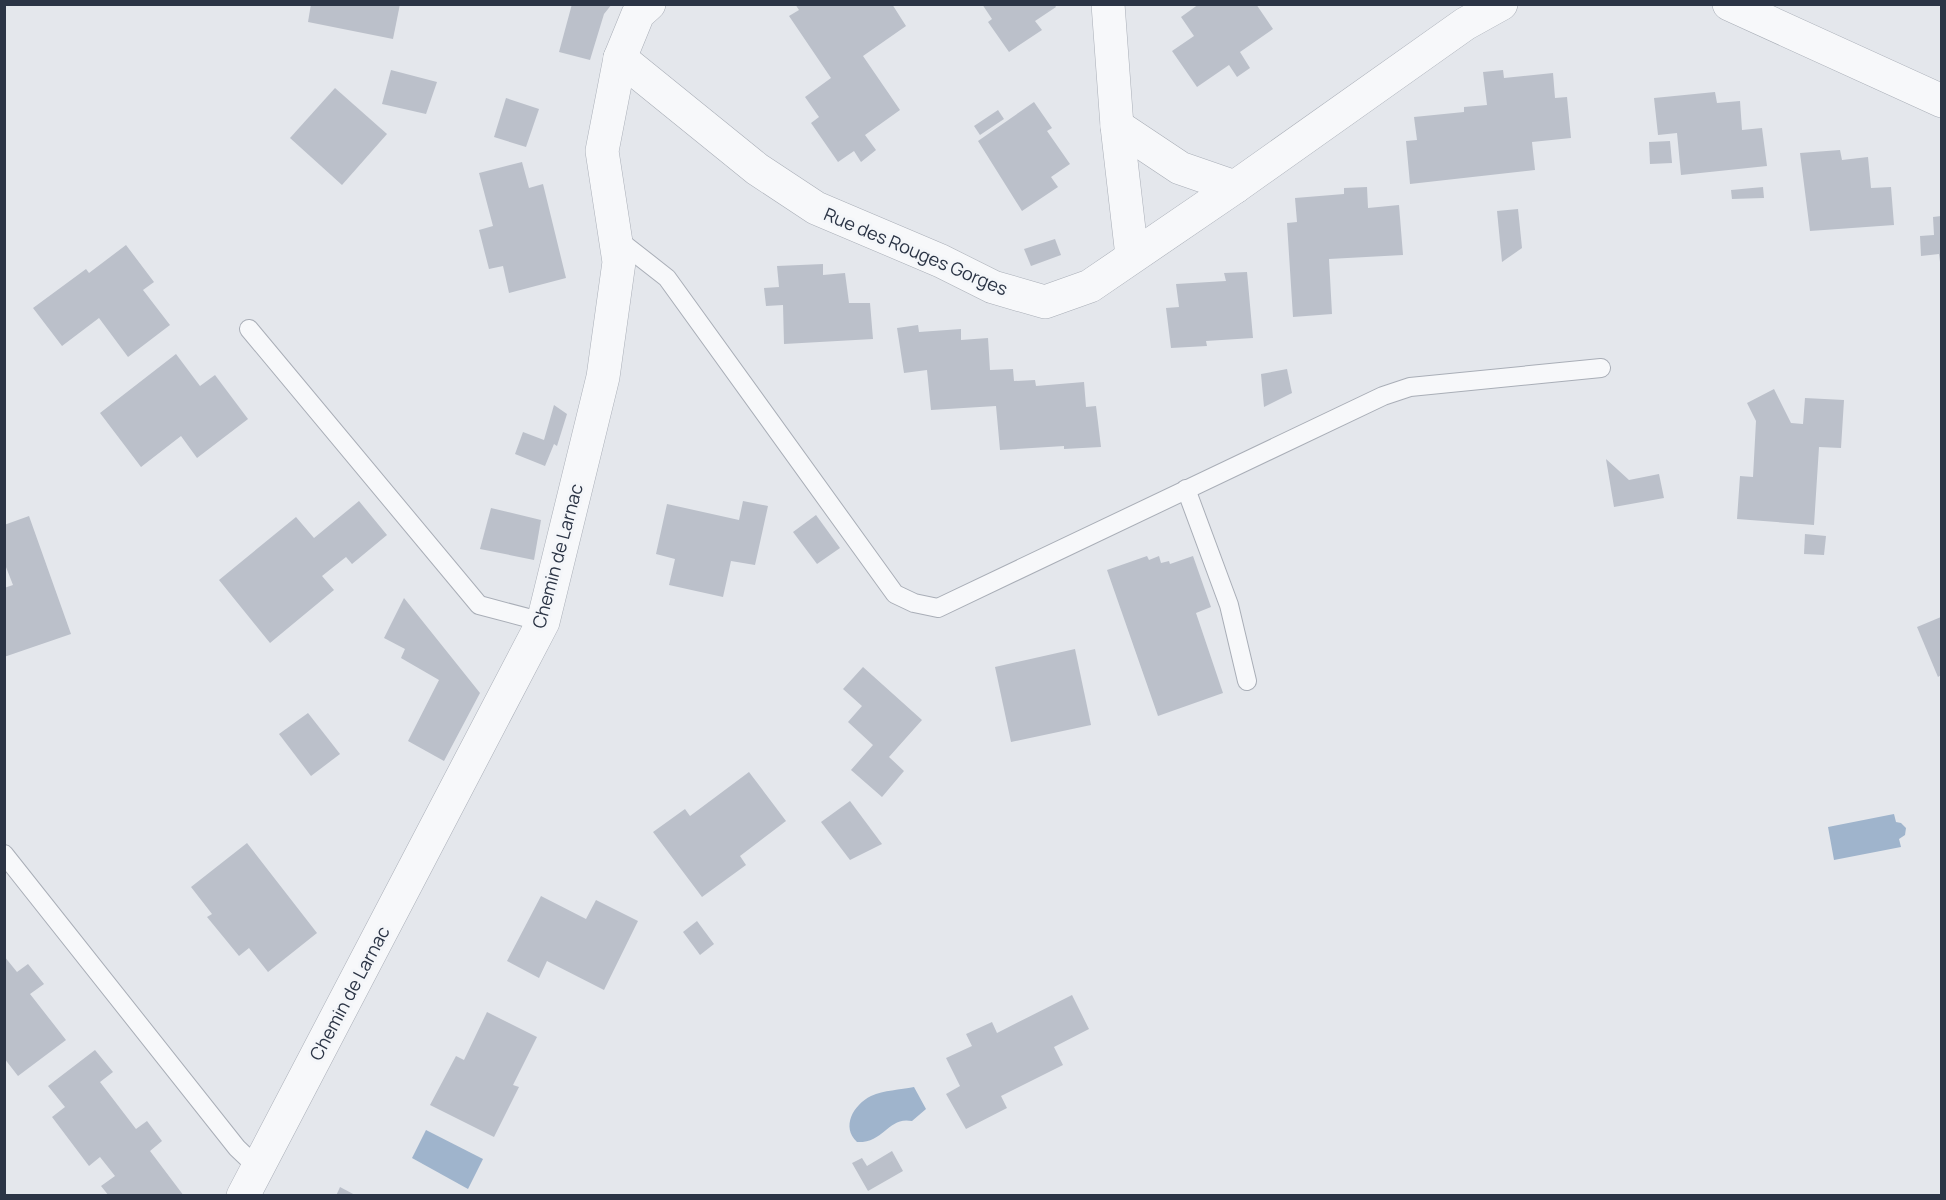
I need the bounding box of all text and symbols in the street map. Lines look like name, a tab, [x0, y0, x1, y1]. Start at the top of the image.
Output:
street label: Rue des Rouges Gorges	[820, 201, 1012, 301]
street label: Chemin de Larnac	[526, 481, 588, 631]
street label: Chemin de Larnac	[303, 922, 395, 1064]

